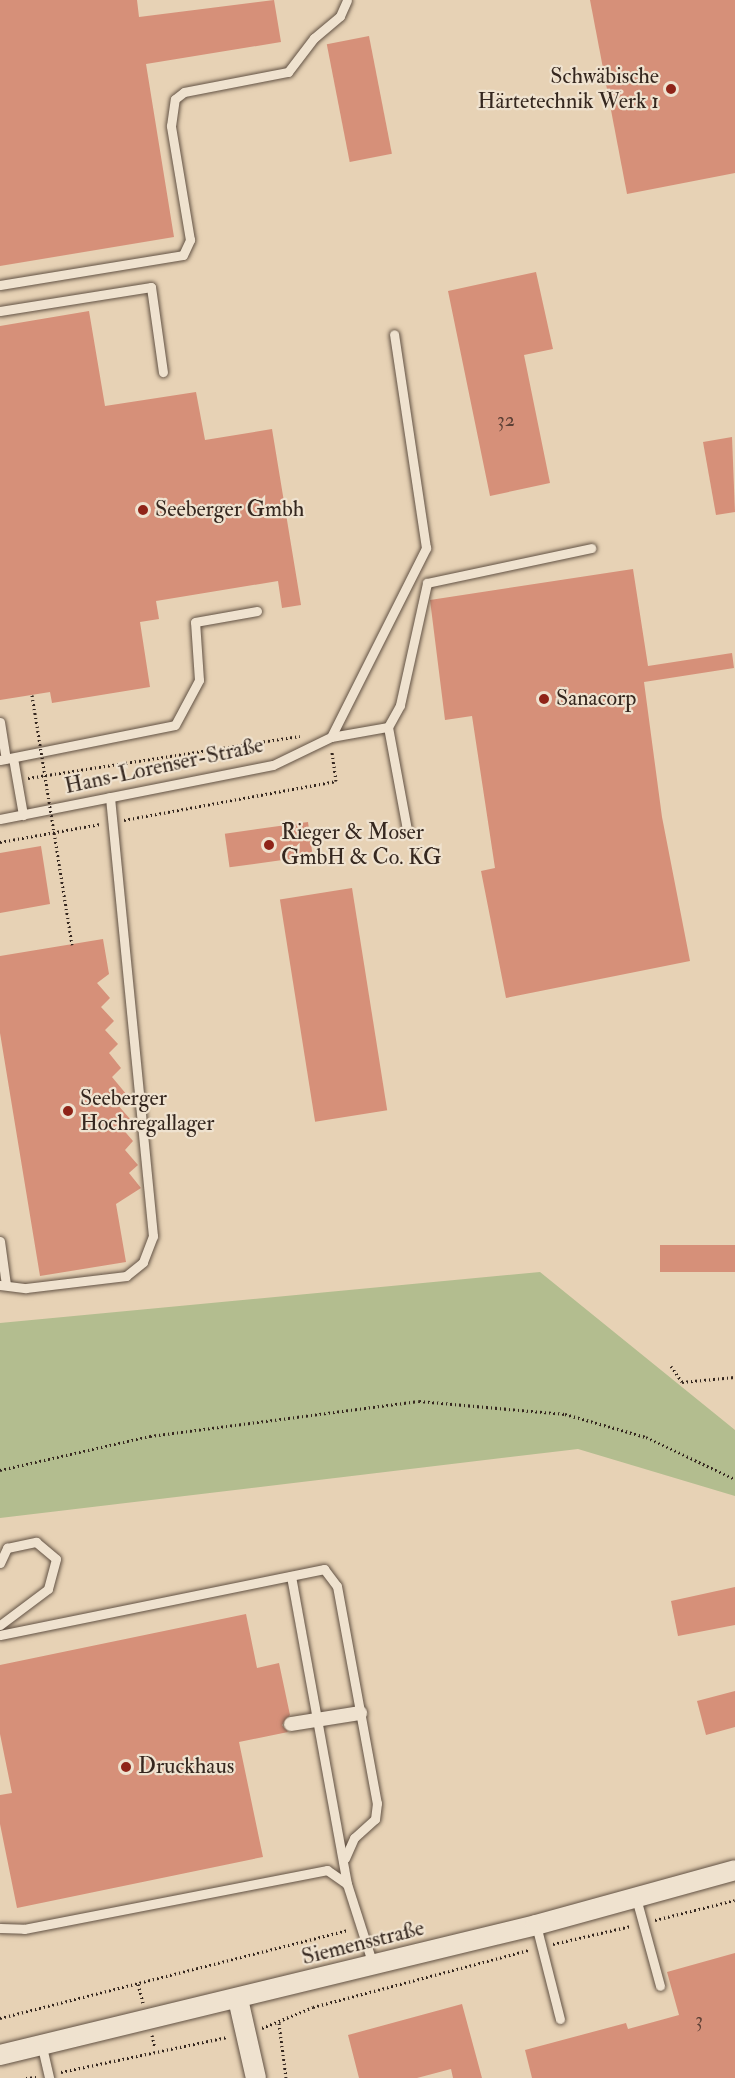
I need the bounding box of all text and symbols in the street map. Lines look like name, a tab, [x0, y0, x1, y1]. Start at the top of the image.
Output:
place label: Schwäbische Härtetechnik Werk 1	[478, 63, 659, 114]
marker: Schwäbische Härtetechnik Werk 1	[664, 82, 678, 96]
house number: 32	[497, 407, 515, 431]
place label: Seeberger Gmbh	[155, 497, 304, 523]
marker: Seeberger Gmbh	[136, 503, 150, 517]
place label: Sanacorp	[556, 686, 636, 712]
marker: Sanacorp	[537, 692, 551, 706]
street label: Hans-Lorenser-Straße	[62, 732, 266, 800]
place label: Rieger & Moser GmbH & Co. KG	[281, 819, 441, 870]
marker: Rieger & Moser GmbH & Co. KG	[262, 838, 276, 852]
place label: Seeberger Hochregallager	[80, 1085, 214, 1136]
marker: Seeberger Hochregallager	[61, 1104, 75, 1118]
place label: Druckhaus	[138, 1754, 234, 1780]
marker: Druckhaus	[119, 1760, 133, 1774]
street label: Siemensstraße	[299, 1915, 427, 1971]
house number: 3	[695, 2007, 703, 2031]

